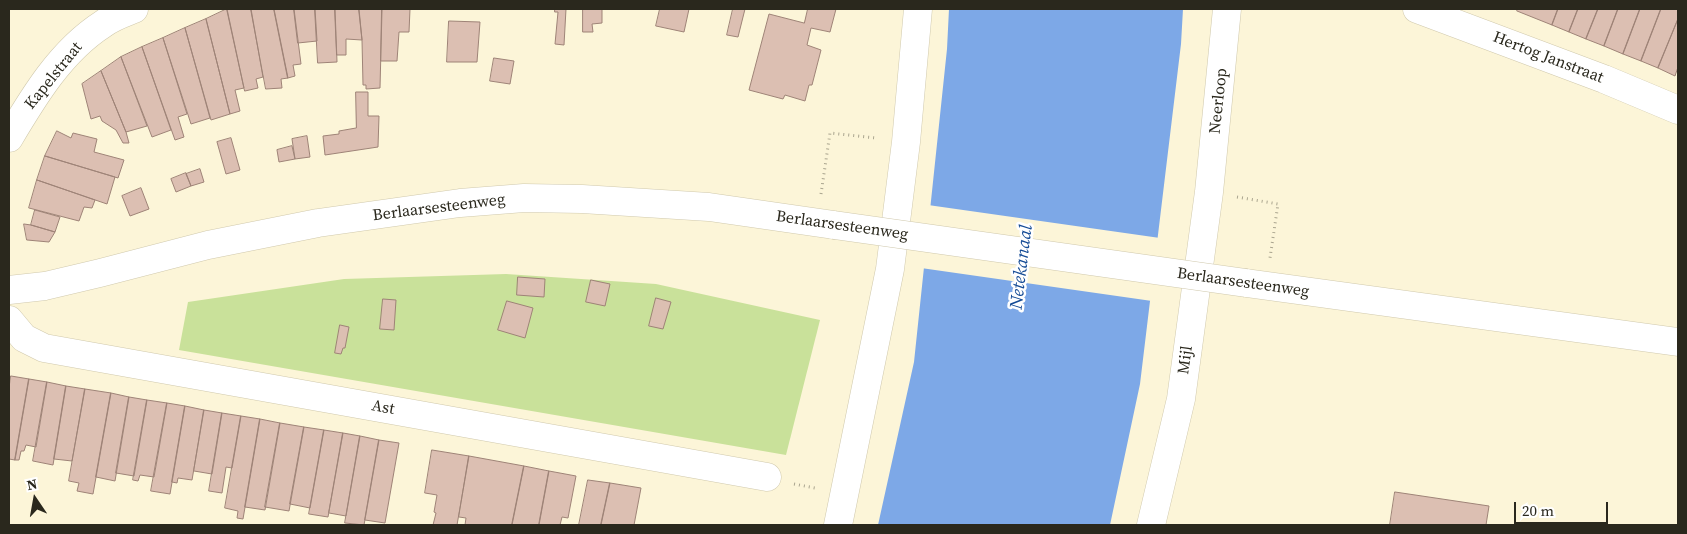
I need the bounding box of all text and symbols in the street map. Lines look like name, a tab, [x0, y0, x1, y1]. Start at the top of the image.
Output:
street label: Hertog Janstraat	[1490, 28, 1606, 88]
street label: Kapelstraat	[21, 39, 87, 113]
street label: Neerloop	[1206, 67, 1232, 135]
street label: Berlaarsesteenweg	[372, 190, 506, 226]
street label: Berlaarsesteenweg	[775, 207, 909, 245]
water label: Netekanaal	[1006, 224, 1038, 310]
street label: Berlaarsesteenweg	[1176, 264, 1310, 302]
street label: Mijl	[1175, 345, 1197, 375]
street label: Ast	[370, 397, 396, 419]
text: N	[25, 473, 39, 495]
north arrow	[10, 474, 60, 524]
scale bar	[1517, 492, 1611, 524]
text: 20 m	[1522, 500, 1554, 521]

